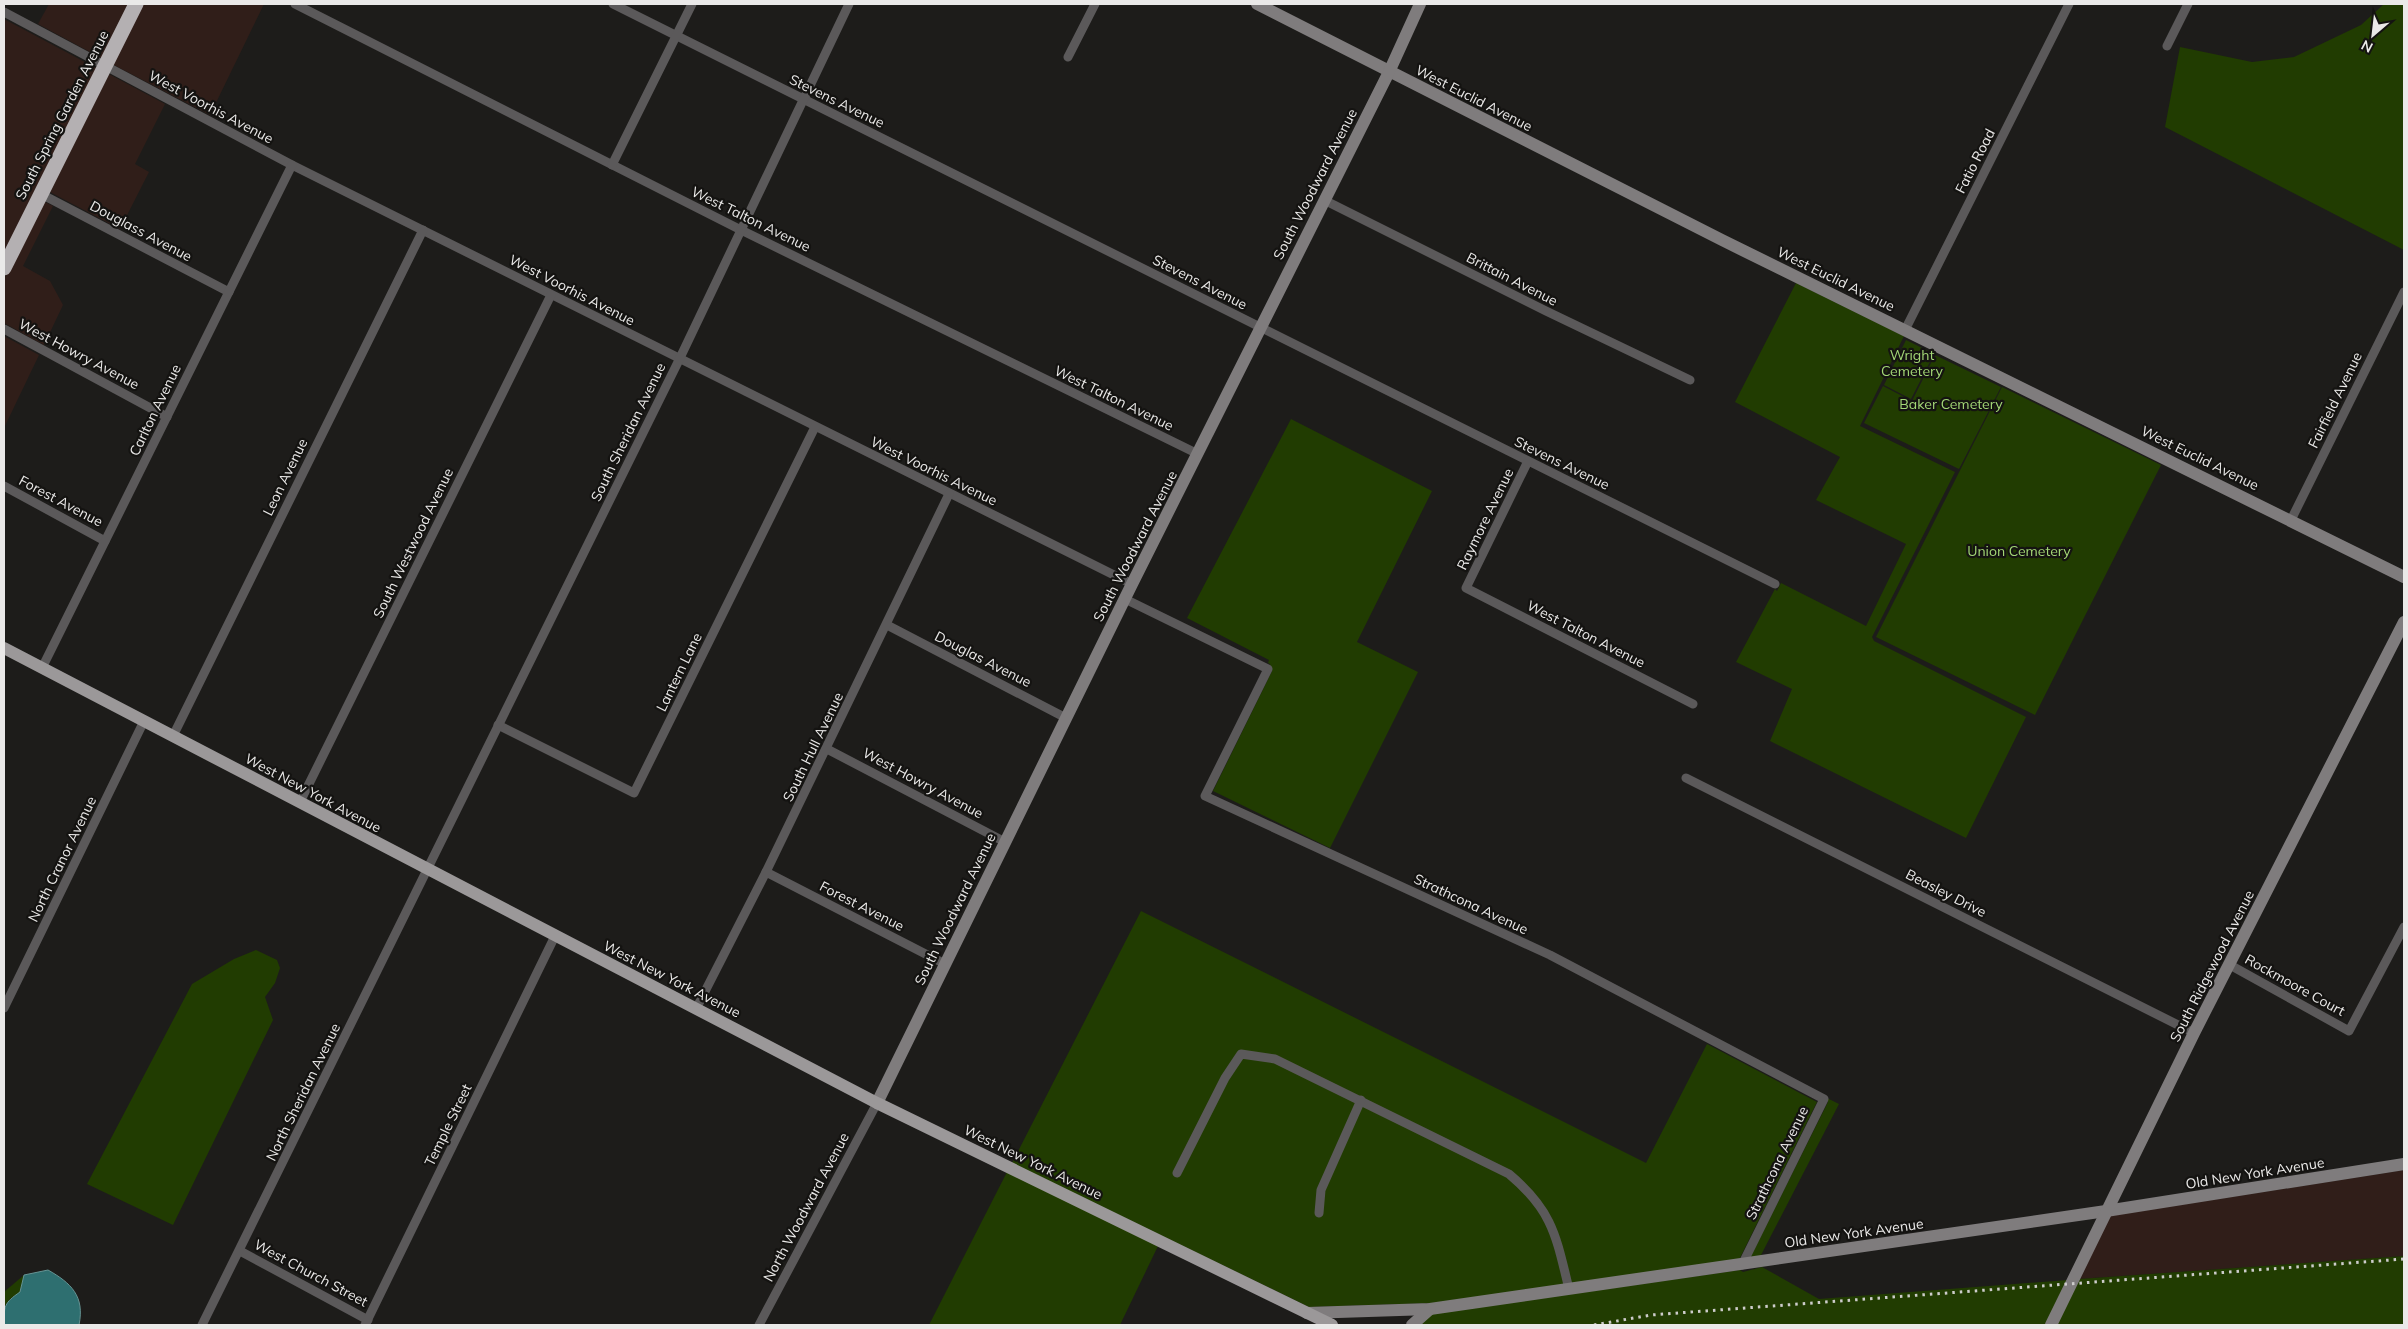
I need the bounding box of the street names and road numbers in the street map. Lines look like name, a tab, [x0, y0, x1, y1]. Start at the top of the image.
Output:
street label: South Spring Garden Avenue	[11, 27, 113, 203]
street label: West Euclid Avenue	[1413, 61, 1535, 135]
street label: West Voorhis Avenue	[146, 66, 276, 148]
street label: Stevens Avenue	[787, 70, 887, 132]
street label: South Woodward Avenue	[1269, 106, 1361, 262]
street label: Fatio Road	[1951, 126, 1999, 196]
street label: West Talton Avenue	[688, 182, 814, 256]
street label: Douglass Avenue	[87, 197, 195, 265]
street label: West Euclid Avenue	[1774, 243, 1898, 315]
street label: Brittain Avenue	[1463, 248, 1561, 310]
street label: West Voorhis Avenue	[506, 250, 638, 330]
street label: Stevens Avenue	[1150, 250, 1250, 314]
street label: West Howry Avenue	[16, 315, 142, 393]
street label: Fairfield Avenue	[2304, 349, 2366, 451]
street label: South Sheridan Avenue	[587, 360, 669, 504]
street label: Carlton Avenue	[125, 361, 185, 459]
street label: West Talton Avenue	[1051, 361, 1177, 435]
street label: West Euclid Avenue	[2138, 422, 2262, 494]
street label: Stevens Avenue	[1512, 432, 1612, 494]
street label: West Voorhis Avenue	[868, 433, 1000, 509]
street label: Leon Avenue	[259, 435, 311, 519]
street label: South Westwood Avenue	[369, 465, 457, 621]
street label: Raymore Avenue	[1453, 465, 1517, 573]
street label: South Woodward Avenue	[1089, 468, 1181, 624]
street label: Forest Avenue	[16, 471, 106, 531]
street label: West Talton Avenue	[1524, 596, 1648, 672]
street label: Douglas Avenue	[932, 627, 1034, 691]
street label: Lantern Lane	[652, 630, 706, 714]
street label: South Hull Avenue	[779, 689, 847, 805]
street label: West Howry Avenue	[860, 744, 986, 822]
street label: West New York Avenue	[242, 749, 384, 837]
street label: North Cranor Avenue	[24, 793, 100, 925]
street label: South Woodward Avenue	[910, 830, 1000, 988]
street label: Beasley Drive	[1903, 865, 1989, 921]
street label: Strathcona Avenue	[1411, 870, 1531, 938]
street label: Forest Avenue	[817, 877, 907, 935]
street label: South Ridgewood Avenue	[2166, 887, 2258, 1045]
street label: West New York Avenue	[600, 937, 744, 1021]
street label: Rockmoore Court	[2242, 950, 2348, 1020]
street label: North Sheridan Avenue	[262, 1020, 344, 1164]
street label: Temple Street	[420, 1081, 476, 1169]
street label: Strathcona Avenue	[1742, 1103, 1812, 1223]
street label: West New York Avenue	[961, 1121, 1105, 1203]
street label: North Woodward Avenue	[759, 1129, 853, 1285]
street label: Old New York Avenue	[2184, 1153, 2326, 1193]
street label: Old New York Avenue	[1783, 1214, 1925, 1252]
street label: West Church Street	[251, 1235, 371, 1311]

